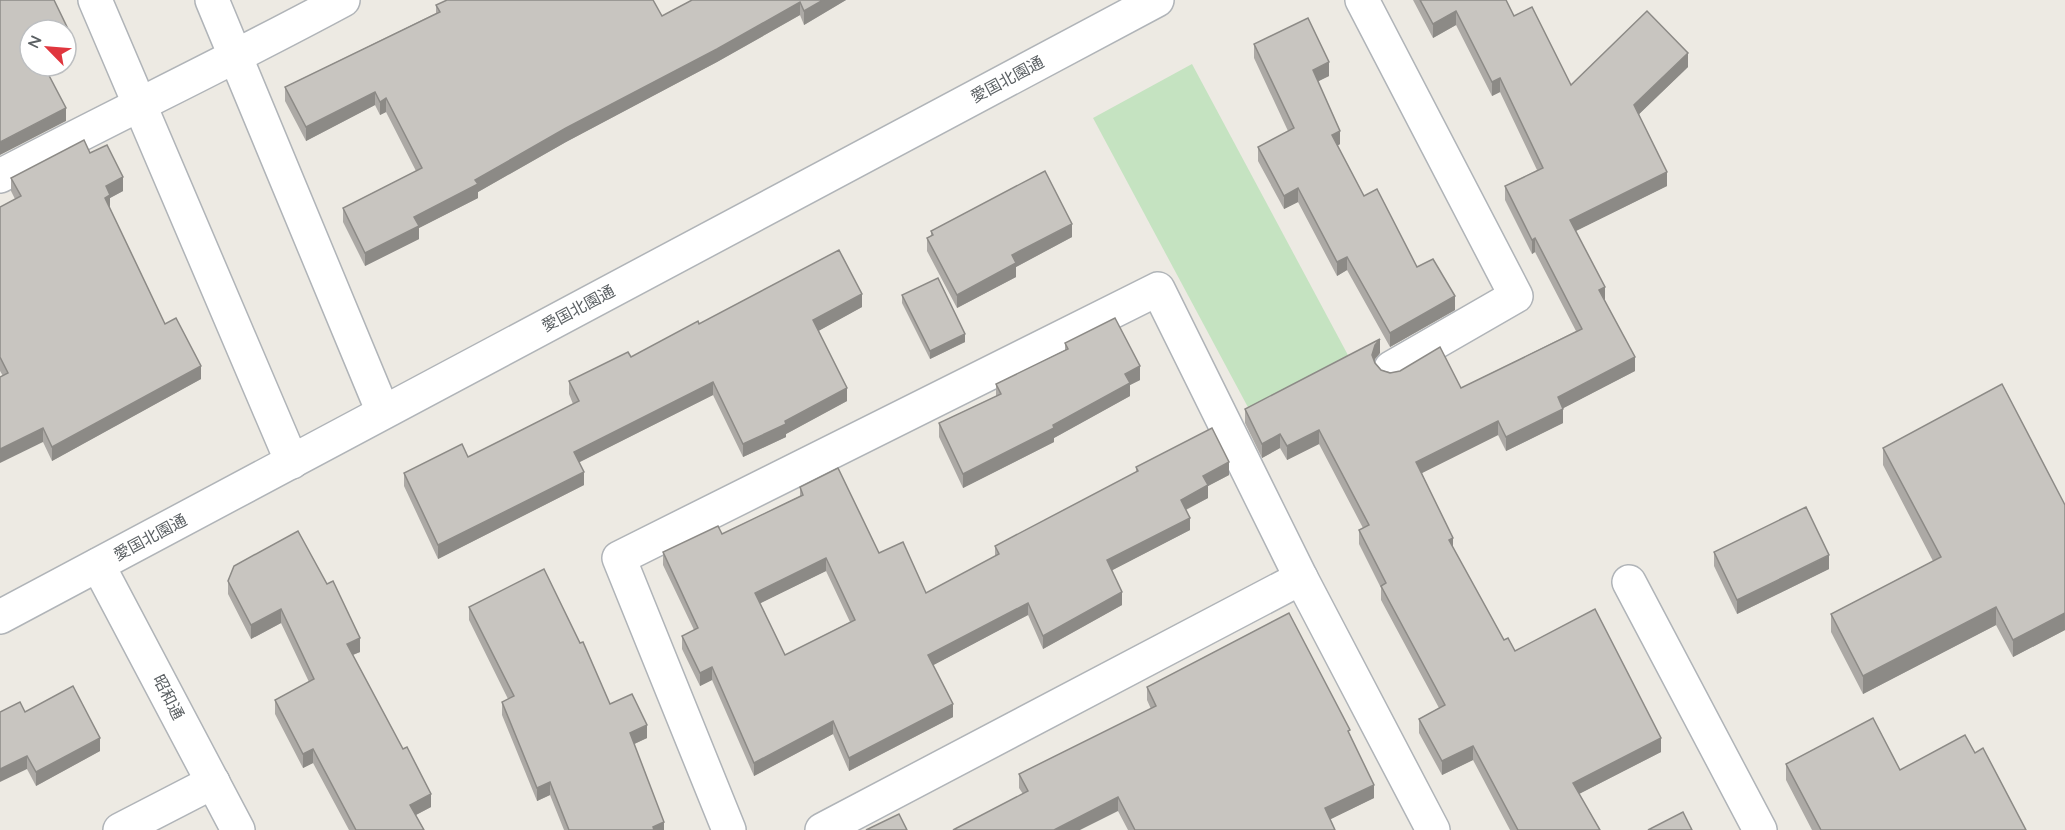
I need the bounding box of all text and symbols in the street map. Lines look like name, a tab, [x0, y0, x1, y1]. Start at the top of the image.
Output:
north arrow	[18, 18, 78, 78]
text: N	[23, 32, 46, 51]
street label: 愛国北園通	[967, 51, 1047, 107]
street label: 愛国北園通	[538, 280, 618, 336]
street label: 愛国北園通	[110, 509, 190, 565]
street label: 昭和通	[149, 671, 189, 723]

